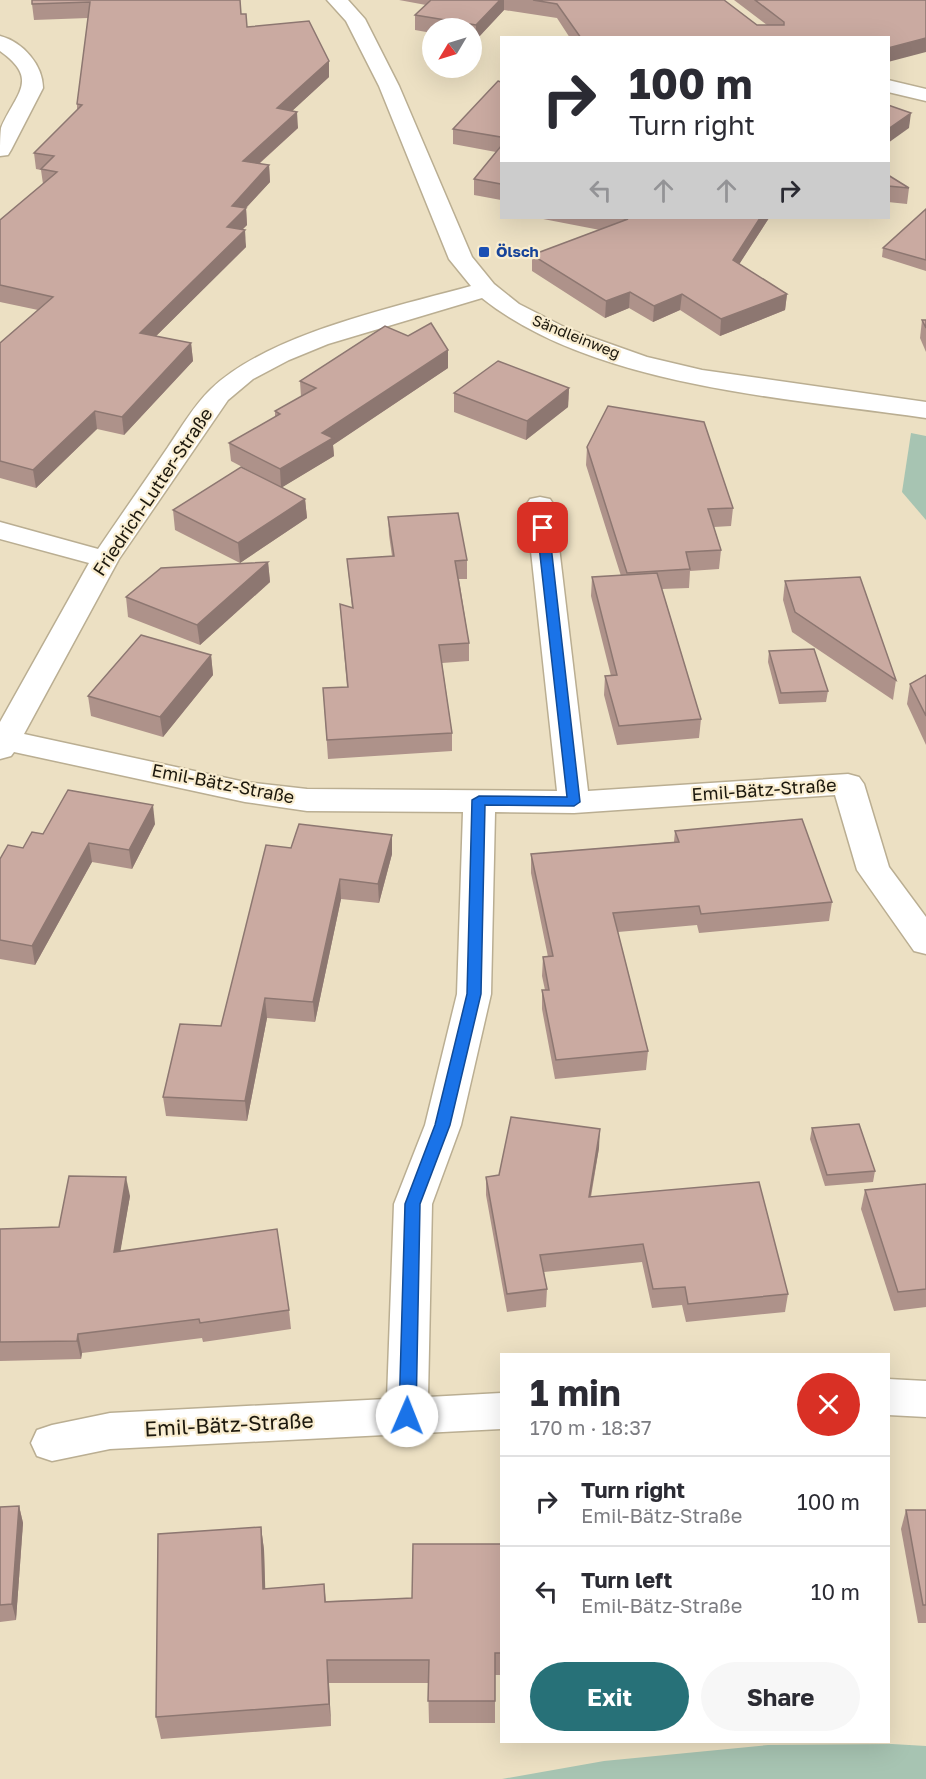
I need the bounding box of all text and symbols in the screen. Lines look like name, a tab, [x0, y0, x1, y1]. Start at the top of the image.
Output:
north arrow	[422, 18, 482, 78]
map controls	[422, 18, 482, 78]
text: 100 m	[629, 58, 752, 108]
icon: right	[530, 60, 608, 138]
text: Turn right	[629, 109, 755, 141]
icon: left	[584, 174, 617, 207]
icon: ahead	[647, 174, 680, 207]
icon: ahead	[710, 174, 743, 207]
icon: right	[773, 174, 806, 207]
place label: Ölsch	[496, 242, 539, 260]
marker: Ölsch	[477, 245, 491, 259]
street label: Sändleinweg	[530, 310, 623, 362]
street label: Friedrich-Lutter-Straße	[88, 403, 217, 580]
pin	[517, 502, 568, 553]
icon: arrive	[526, 511, 559, 544]
street label: Emil-Bätz-Straße	[150, 758, 297, 808]
street label: Emil-Bätz-Straße	[691, 773, 837, 805]
text: 1 min	[530, 1371, 621, 1414]
button: close	[797, 1373, 860, 1436]
position arrow	[375, 1384, 439, 1448]
street label: Emil-Bätz-Straße	[144, 1407, 314, 1441]
text: 170 m · 18:37	[530, 1415, 652, 1439]
text: Turn right	[581, 1476, 685, 1503]
icon: right	[530, 1485, 563, 1518]
text: 100 m	[797, 1488, 860, 1515]
text: Emil-Bätz-Straße	[581, 1503, 742, 1527]
text: Turn left	[581, 1566, 672, 1593]
icon: left	[530, 1575, 563, 1608]
text: 10 m	[811, 1578, 860, 1605]
text: Emil-Bätz-Straße	[581, 1593, 742, 1617]
button: Exit	[530, 1662, 689, 1731]
button: Share	[701, 1662, 860, 1731]

